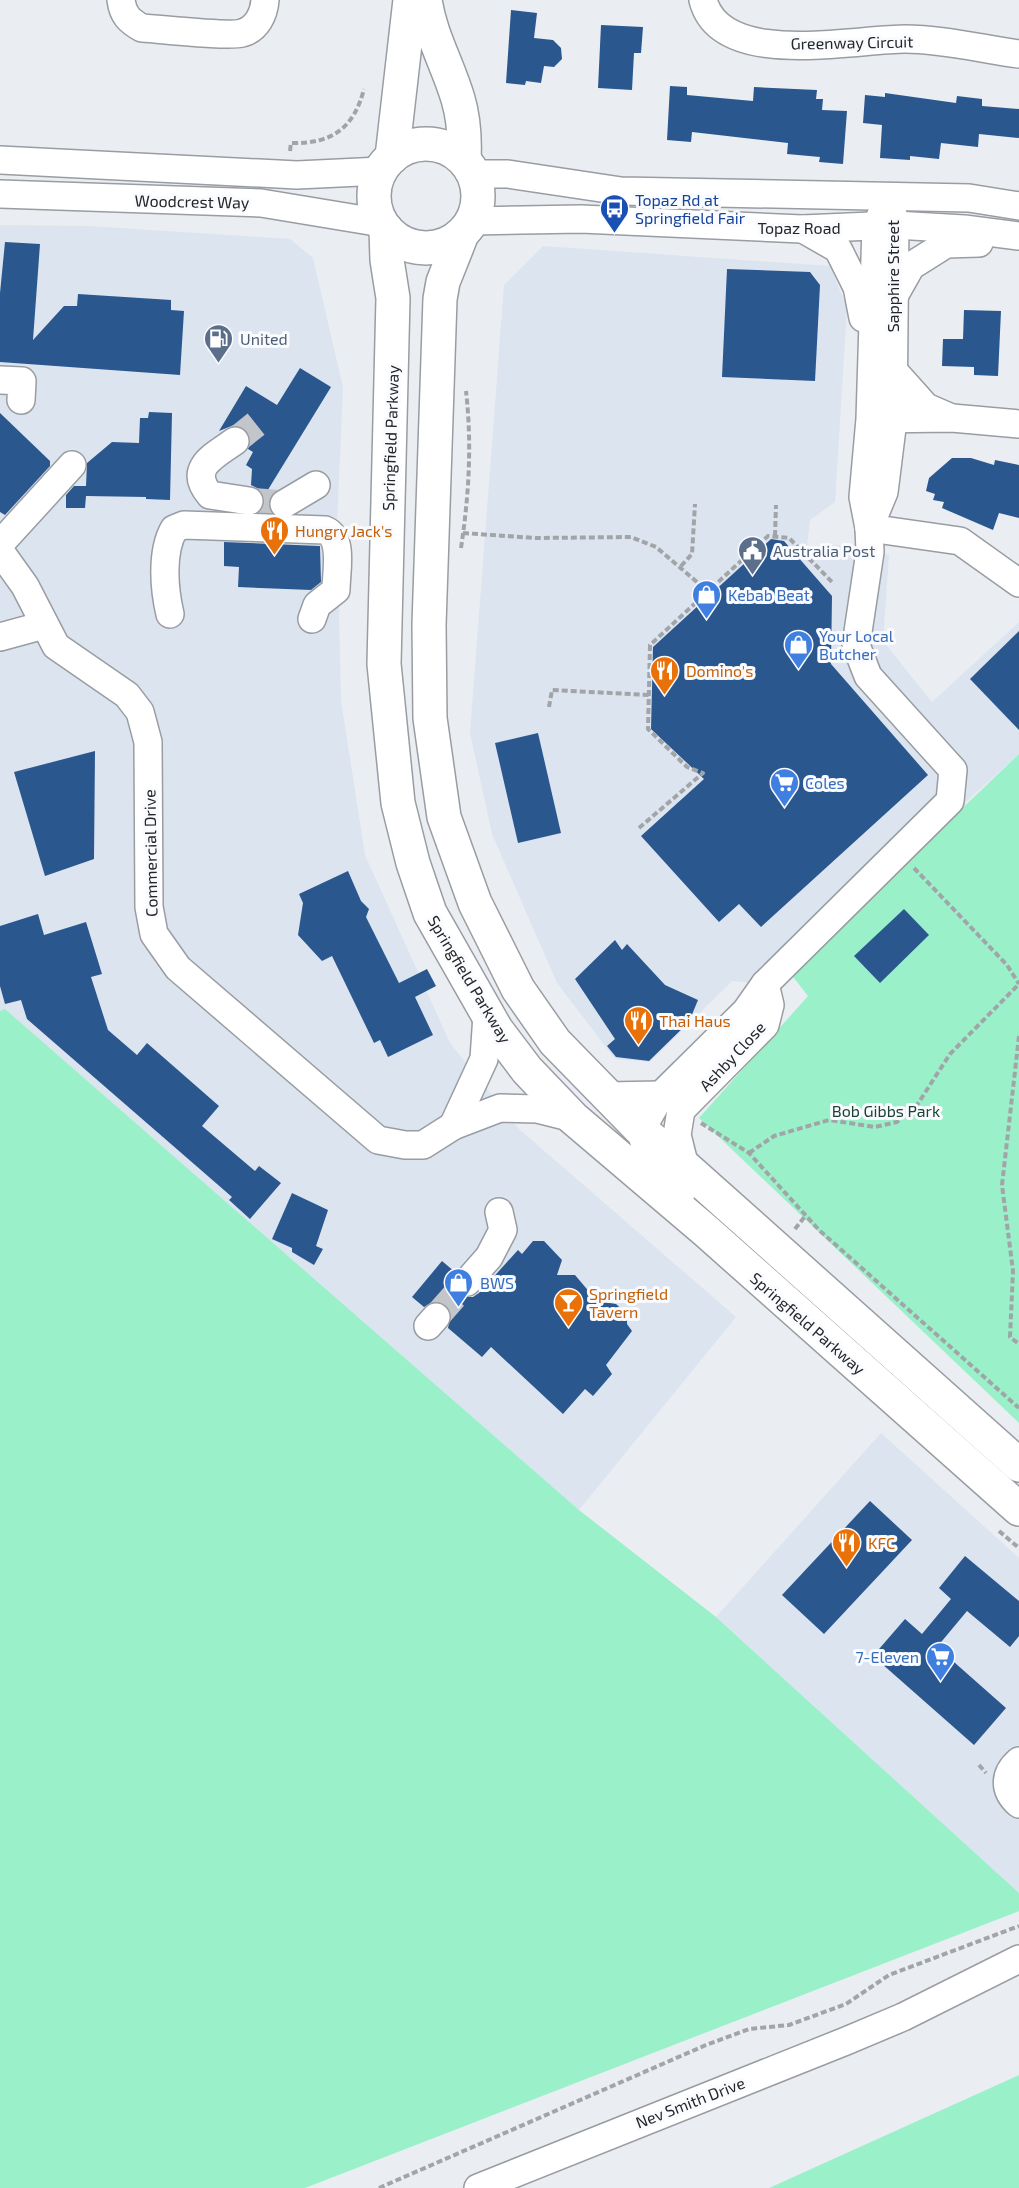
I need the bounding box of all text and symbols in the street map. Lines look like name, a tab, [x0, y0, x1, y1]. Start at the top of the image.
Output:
street label: Greenway Circuit	[791, 31, 913, 53]
place label: Topaz Rd at Springfield Fair	[635, 190, 746, 227]
street label: Woodcrest Way	[135, 191, 250, 212]
bus stop icon: Topaz Rd at Springfield Fair	[598, 192, 630, 234]
street label: Topaz Road	[757, 218, 841, 237]
street label: Sapphire Street	[883, 220, 902, 332]
fuel station icon: United	[203, 322, 235, 364]
place label: United	[240, 329, 288, 348]
street label: Springfield Parkway	[378, 364, 402, 511]
restaurant icon: Hungry Jack's	[258, 514, 290, 556]
place label: Hungry Jack's	[295, 521, 392, 540]
public building icon: Australia Post	[736, 534, 768, 576]
place label: Australia Post	[773, 541, 875, 560]
shop icon: Kebab Beat	[691, 578, 723, 620]
place label: Kebab Beat	[728, 585, 810, 604]
place label: Your Local Butcher	[819, 626, 894, 663]
shop icon: Your Local Butcher	[782, 628, 814, 670]
restaurant icon: Domino's	[649, 654, 681, 696]
place label: Domino's	[686, 661, 753, 680]
supermarket icon: Coles	[768, 766, 800, 808]
place label: Coles	[805, 773, 845, 792]
street label: Commercial Drive	[139, 789, 161, 917]
street label: Springfield Parkway	[424, 912, 516, 1047]
restaurant icon: Thai Haus	[622, 1004, 654, 1046]
place label: Thai Haus	[659, 1011, 731, 1030]
street label: Ashby Close	[695, 1017, 769, 1095]
park label: Bob Gibbs Park	[832, 1101, 940, 1120]
shop icon: BWS	[443, 1266, 475, 1308]
street label: Springfield Parkway	[747, 1268, 870, 1378]
place label: BWS	[480, 1273, 514, 1292]
place label: Springfield Tavern	[589, 1284, 668, 1321]
bar icon: Springfield Tavern	[552, 1286, 584, 1328]
restaurant icon: KFC	[831, 1526, 863, 1568]
place label: KFC	[868, 1533, 895, 1552]
supermarket icon: 7-Eleven	[924, 1640, 956, 1682]
place label: 7-Eleven	[855, 1647, 919, 1666]
street label: Nev Smith Drive	[633, 2072, 747, 2132]

